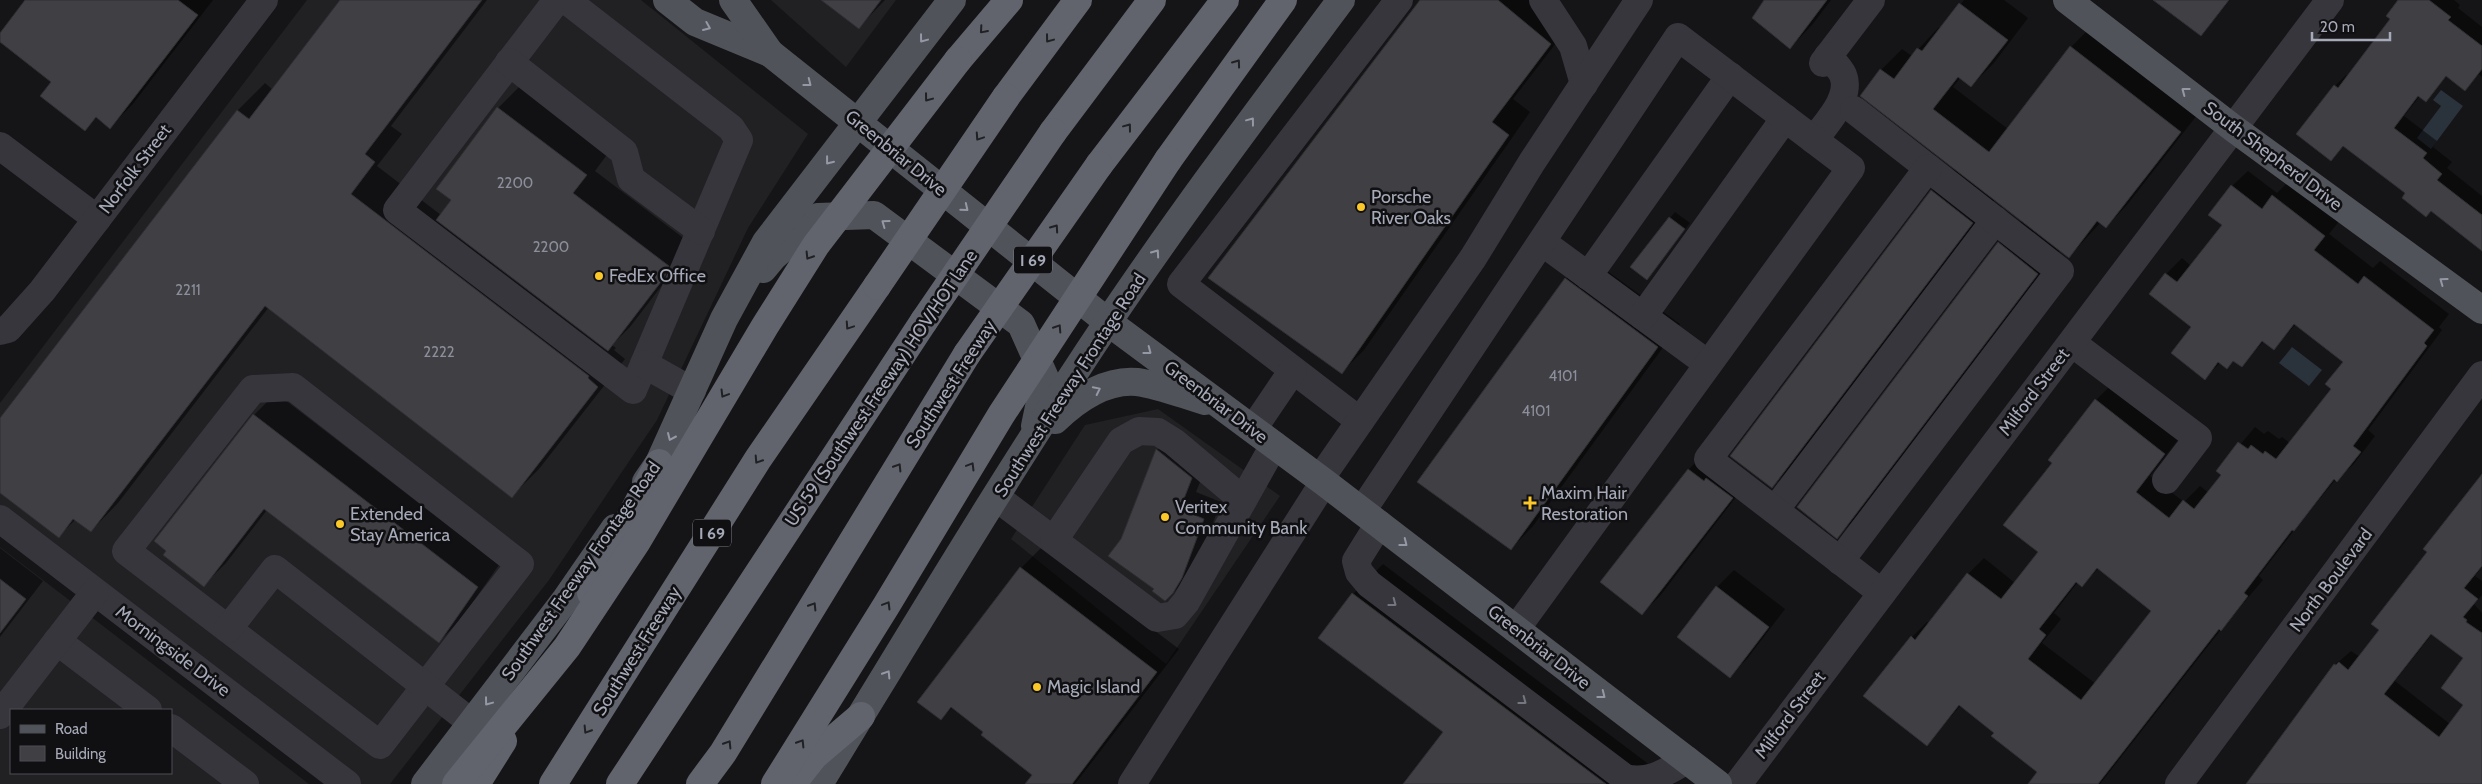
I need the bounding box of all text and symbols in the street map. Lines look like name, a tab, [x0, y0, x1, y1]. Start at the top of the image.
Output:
scale bar	[2312, 10, 2390, 42]
text: 20 m	[2320, 18, 2355, 36]
one-way arrow	[702, 21, 711, 31]
one-way arrow	[980, 24, 989, 33]
one-way arrow	[920, 33, 928, 42]
one-way arrow	[1046, 33, 1055, 43]
one-way arrow	[1231, 60, 1240, 69]
one-way arrow	[802, 78, 811, 86]
one-way arrow	[2181, 88, 2191, 97]
one-way arrow	[925, 92, 934, 102]
street label: South Shepherd Drive	[2199, 97, 2347, 215]
street label: Greenbriar Drive	[841, 105, 951, 201]
one-way arrow	[1245, 117, 1254, 127]
street label: Norfolk Street	[94, 120, 176, 218]
one-way arrow	[1123, 124, 1131, 133]
one-way arrow	[976, 131, 985, 141]
one-way arrow	[826, 155, 834, 164]
house number: 2200	[497, 174, 533, 192]
place label: Porsche River Oaks	[1371, 186, 1451, 229]
marker: Porsche River Oaks	[1355, 201, 1367, 213]
one-way arrow	[959, 202, 968, 210]
one-way arrow	[882, 221, 891, 229]
one-way arrow	[1049, 224, 1058, 234]
house number: 2200	[533, 238, 569, 256]
street label: US 59 (Southwest Freeway) HOV/HOT lane	[780, 246, 982, 530]
road number: I 69	[1014, 246, 1052, 274]
one-way arrow	[1150, 250, 1159, 259]
one-way arrow	[806, 251, 816, 260]
place label: FedEx Office	[609, 265, 706, 287]
street label: Southwest Freeway Frontage Road	[989, 269, 1151, 501]
marker: FedEx Office	[593, 270, 605, 282]
one-way arrow	[2439, 278, 2449, 287]
house number: 2211	[175, 281, 201, 299]
street label: Southwest Freeway	[901, 316, 1001, 452]
one-way arrow	[846, 320, 855, 330]
one-way arrow	[1051, 325, 1061, 334]
house number: 2222	[423, 343, 455, 361]
street label: Milford Street	[1994, 344, 2074, 440]
one-way arrow	[1142, 345, 1152, 354]
street label: Greenbriar Drive	[1160, 356, 1272, 448]
house number: 4101	[1549, 367, 1577, 385]
one-way arrow	[1092, 386, 1101, 396]
one-way arrow	[721, 389, 731, 398]
house number: 4101	[1522, 402, 1550, 420]
one-way arrow	[667, 432, 677, 441]
one-way arrow	[755, 454, 764, 464]
street label: Southwest Freeway Frontage Road	[497, 457, 665, 685]
one-way arrow	[964, 462, 974, 471]
one-way arrow	[891, 464, 901, 473]
place label: Maxim Hair Restoration	[1541, 482, 1628, 525]
place label: Veritex Community Bank	[1175, 496, 1308, 539]
marker: Maxim Hair Restoration	[1523, 496, 1537, 510]
place label: Extended Stay America	[350, 503, 450, 546]
marker: Veritex Community Bank	[1159, 511, 1171, 523]
marker: Extended Stay America	[334, 518, 346, 530]
road number: I 69	[693, 520, 731, 546]
street label: North Boulevard	[2285, 524, 2377, 636]
one-way arrow	[1398, 537, 1408, 546]
street label: Southwest Freeway	[589, 582, 685, 720]
one-way arrow	[1387, 597, 1396, 605]
street label: Greenbriar Drive	[1483, 600, 1595, 694]
street label: Morningside Drive	[111, 601, 235, 701]
one-way arrow	[880, 601, 890, 610]
one-way arrow	[806, 602, 816, 611]
street label: Milford Street	[1750, 667, 1830, 763]
one-way arrow	[880, 671, 890, 680]
place label: Magic Island	[1047, 676, 1140, 698]
marker: Magic Island	[1031, 681, 1043, 693]
one-way arrow	[1596, 690, 1605, 698]
one-way arrow	[1517, 695, 1527, 704]
one-way arrow	[485, 696, 493, 705]
legend	[10, 709, 172, 774]
text: Road	[55, 720, 88, 738]
one-way arrow	[583, 725, 593, 734]
one-way arrow	[794, 739, 804, 748]
one-way arrow	[721, 741, 731, 750]
text: Building	[55, 745, 106, 763]

